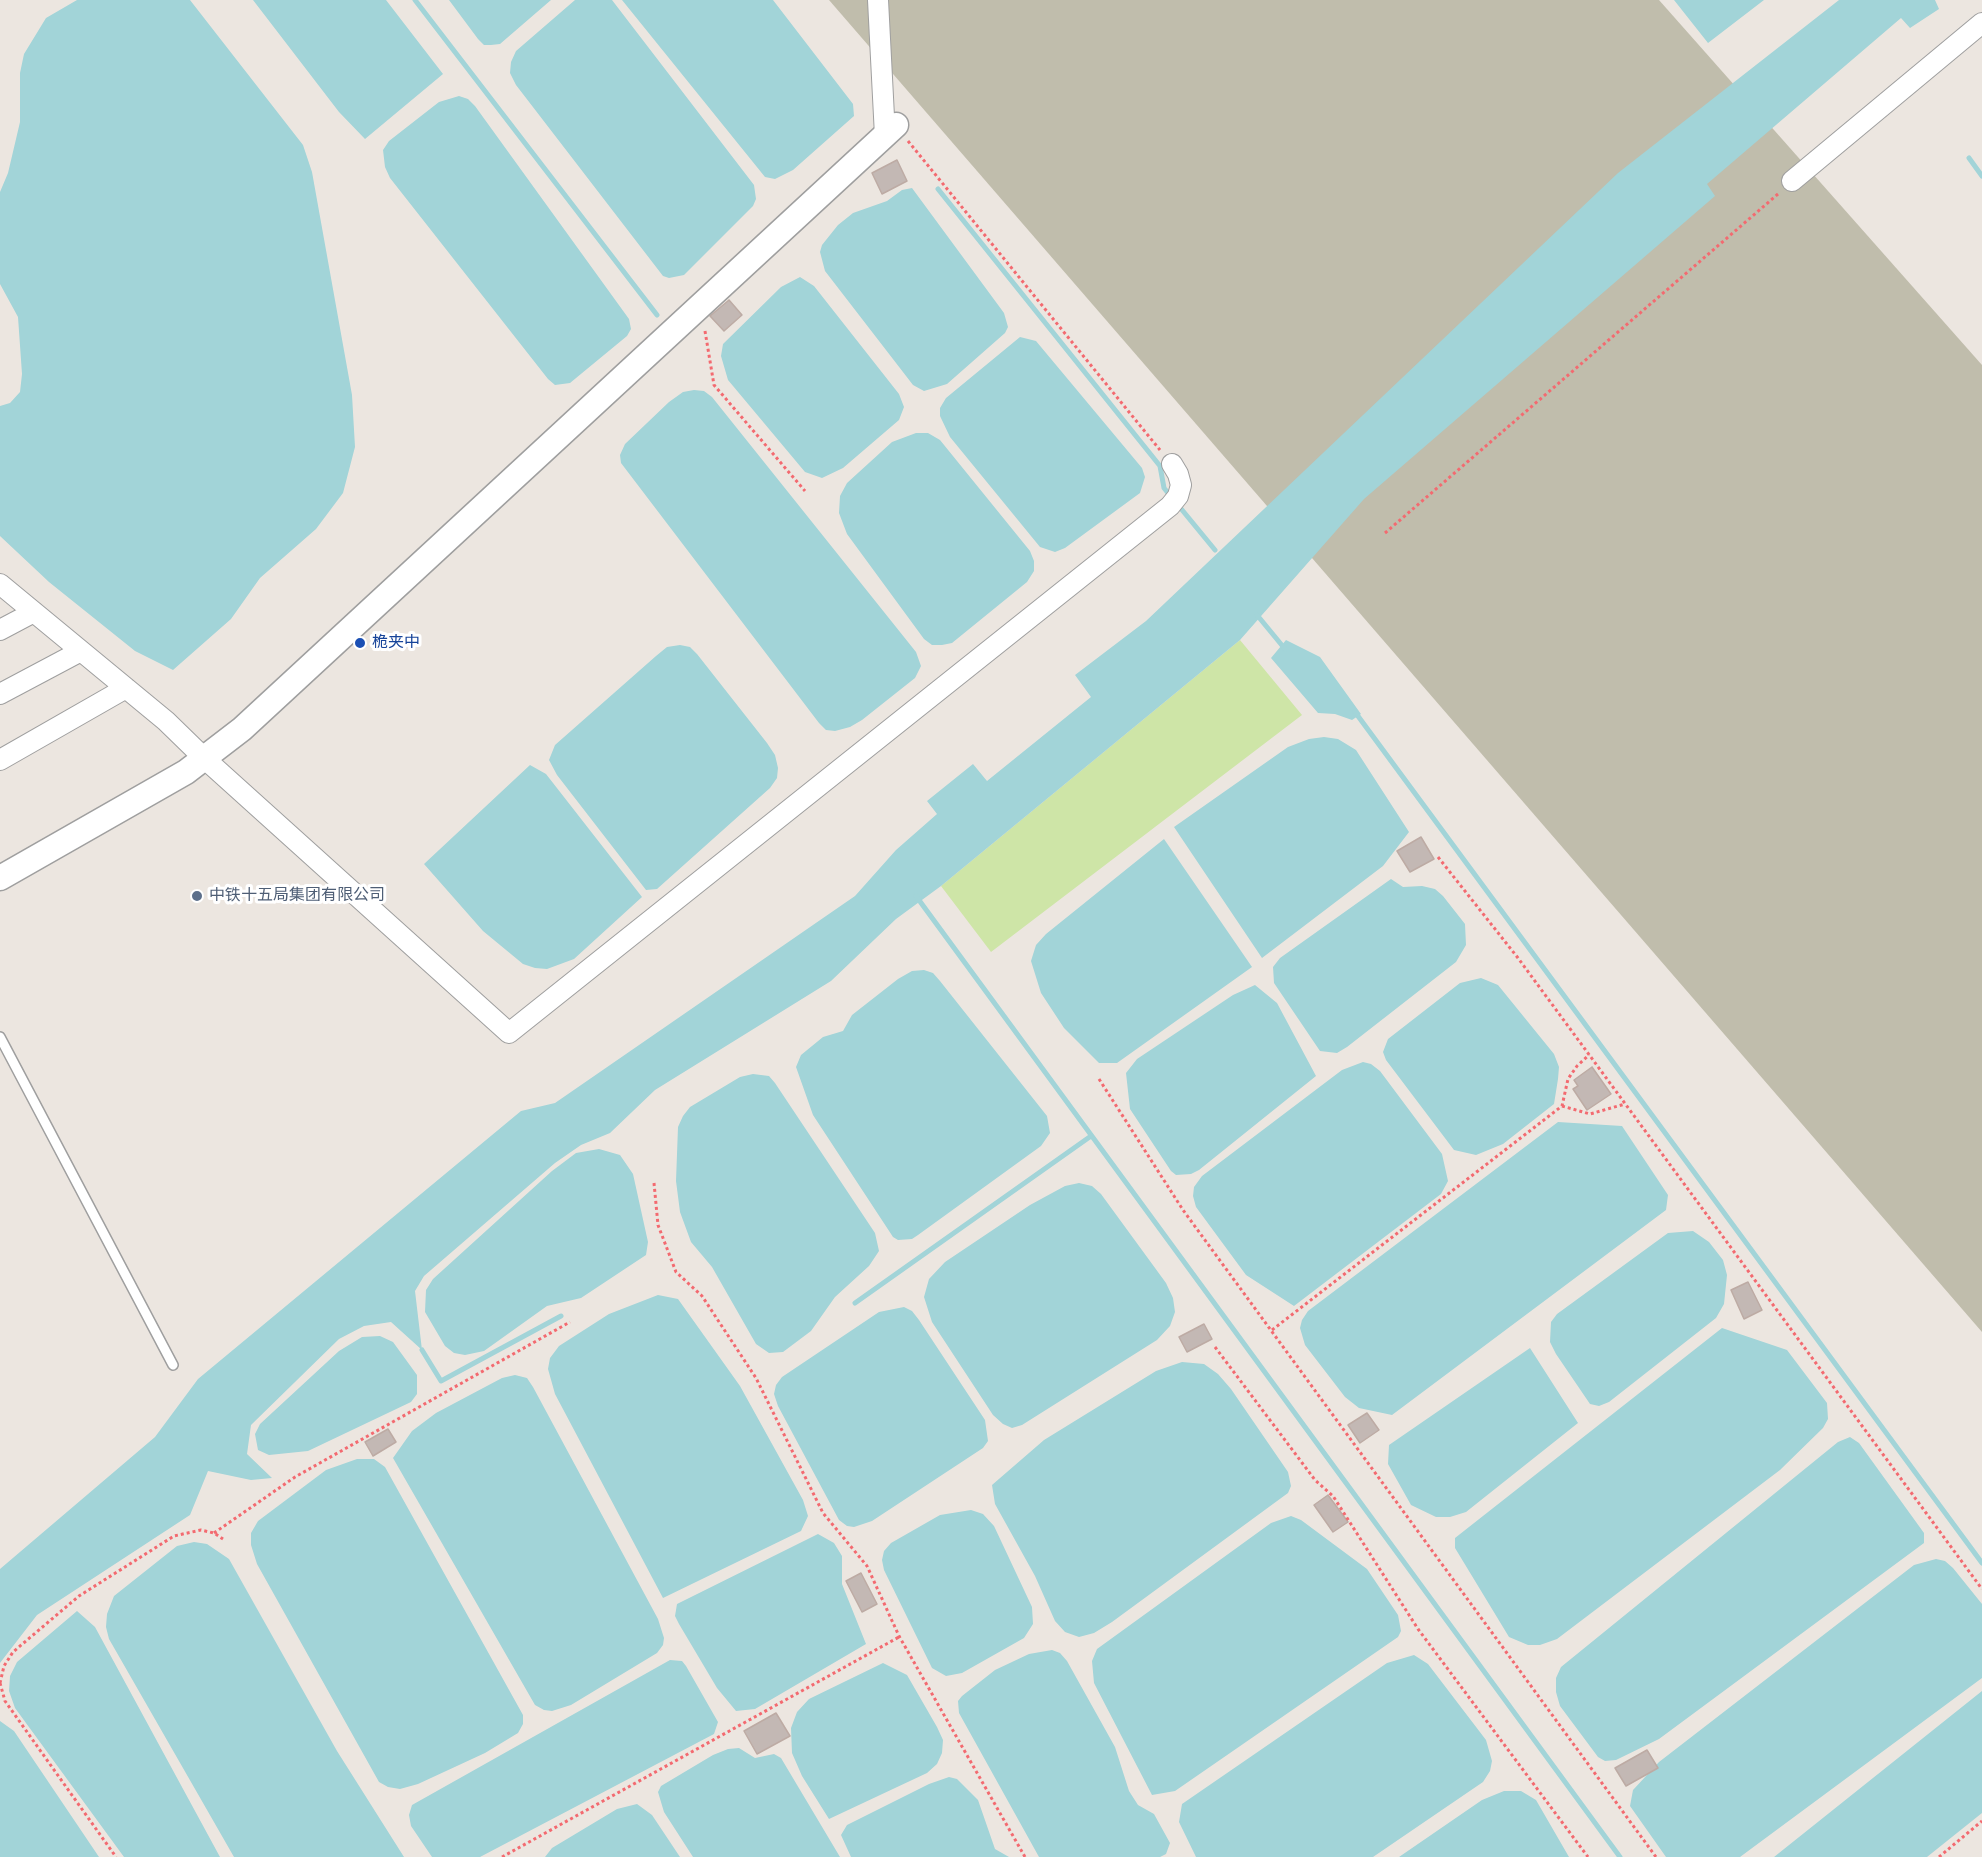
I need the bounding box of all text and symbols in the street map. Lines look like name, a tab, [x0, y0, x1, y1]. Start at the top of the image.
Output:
place label: 桅夹中	[372, 633, 420, 653]
marker: 桅夹中	[353, 636, 367, 650]
place label: 中铁十五局集团有限公司	[209, 886, 385, 906]
marker: 中铁十五局集团有限公司	[190, 889, 204, 903]

